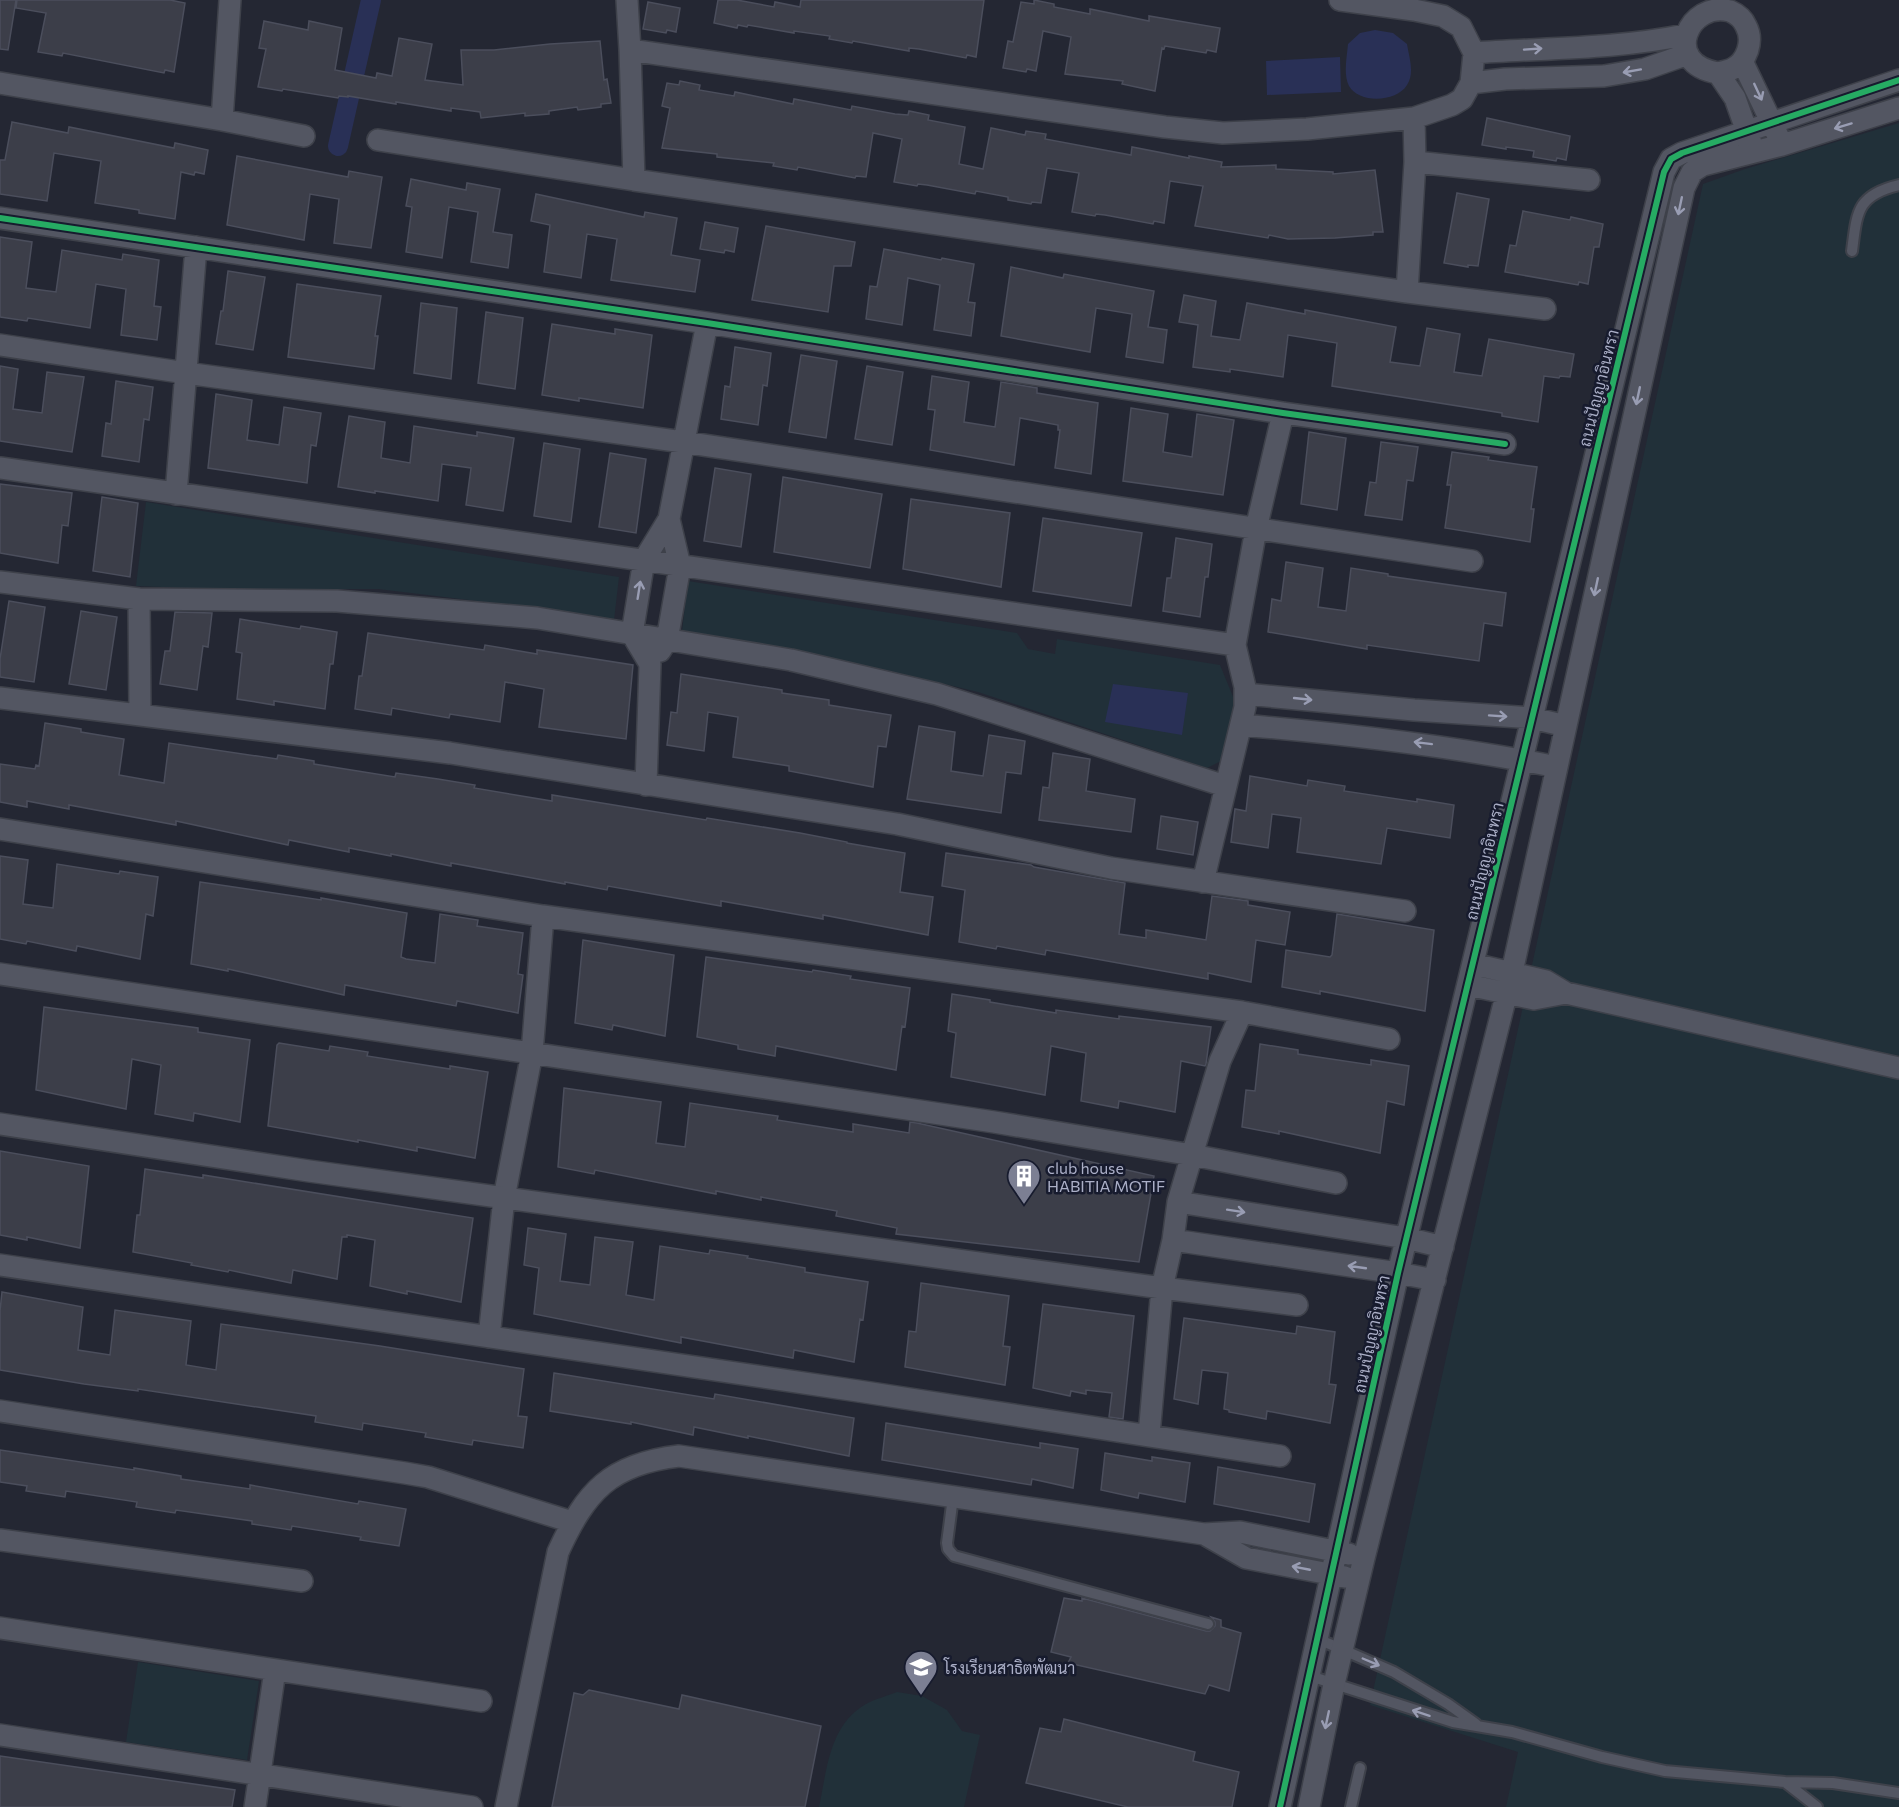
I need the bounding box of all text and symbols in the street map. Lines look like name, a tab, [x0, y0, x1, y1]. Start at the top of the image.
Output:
one-way arrow	[1522, 43, 1542, 54]
one-way arrow	[1623, 66, 1642, 77]
one-way arrow	[1752, 83, 1764, 101]
one-way arrow	[1834, 121, 1853, 132]
one-way arrow	[1673, 196, 1685, 215]
street label: ถนนปัญญาอินทรา	[1574, 327, 1623, 449]
one-way arrow	[1632, 386, 1643, 406]
one-way arrow	[1590, 576, 1601, 596]
one-way arrow	[634, 581, 645, 601]
one-way arrow	[1293, 694, 1313, 705]
one-way arrow	[1487, 711, 1507, 722]
one-way arrow	[1413, 737, 1433, 748]
street label: ถนนปัญญาอินทรา	[1461, 800, 1508, 922]
building icon: club house HABITIA MOTIF	[1006, 1158, 1042, 1205]
place label: club house HABITIA MOTIF	[1047, 1158, 1165, 1195]
one-way arrow	[1226, 1206, 1245, 1217]
one-way arrow	[1347, 1261, 1367, 1272]
street label: ถนนปัญญาอินทรา	[1349, 1273, 1394, 1395]
one-way arrow	[1292, 1562, 1312, 1573]
school or university icon: โรงเรียนสาธิตพัฒนา	[903, 1649, 939, 1696]
place label: โรงเรียนสาธิตพัฒนา	[943, 1657, 1075, 1677]
one-way arrow	[1362, 1657, 1380, 1668]
one-way arrow	[1412, 1707, 1431, 1718]
one-way arrow	[1321, 1710, 1332, 1729]

